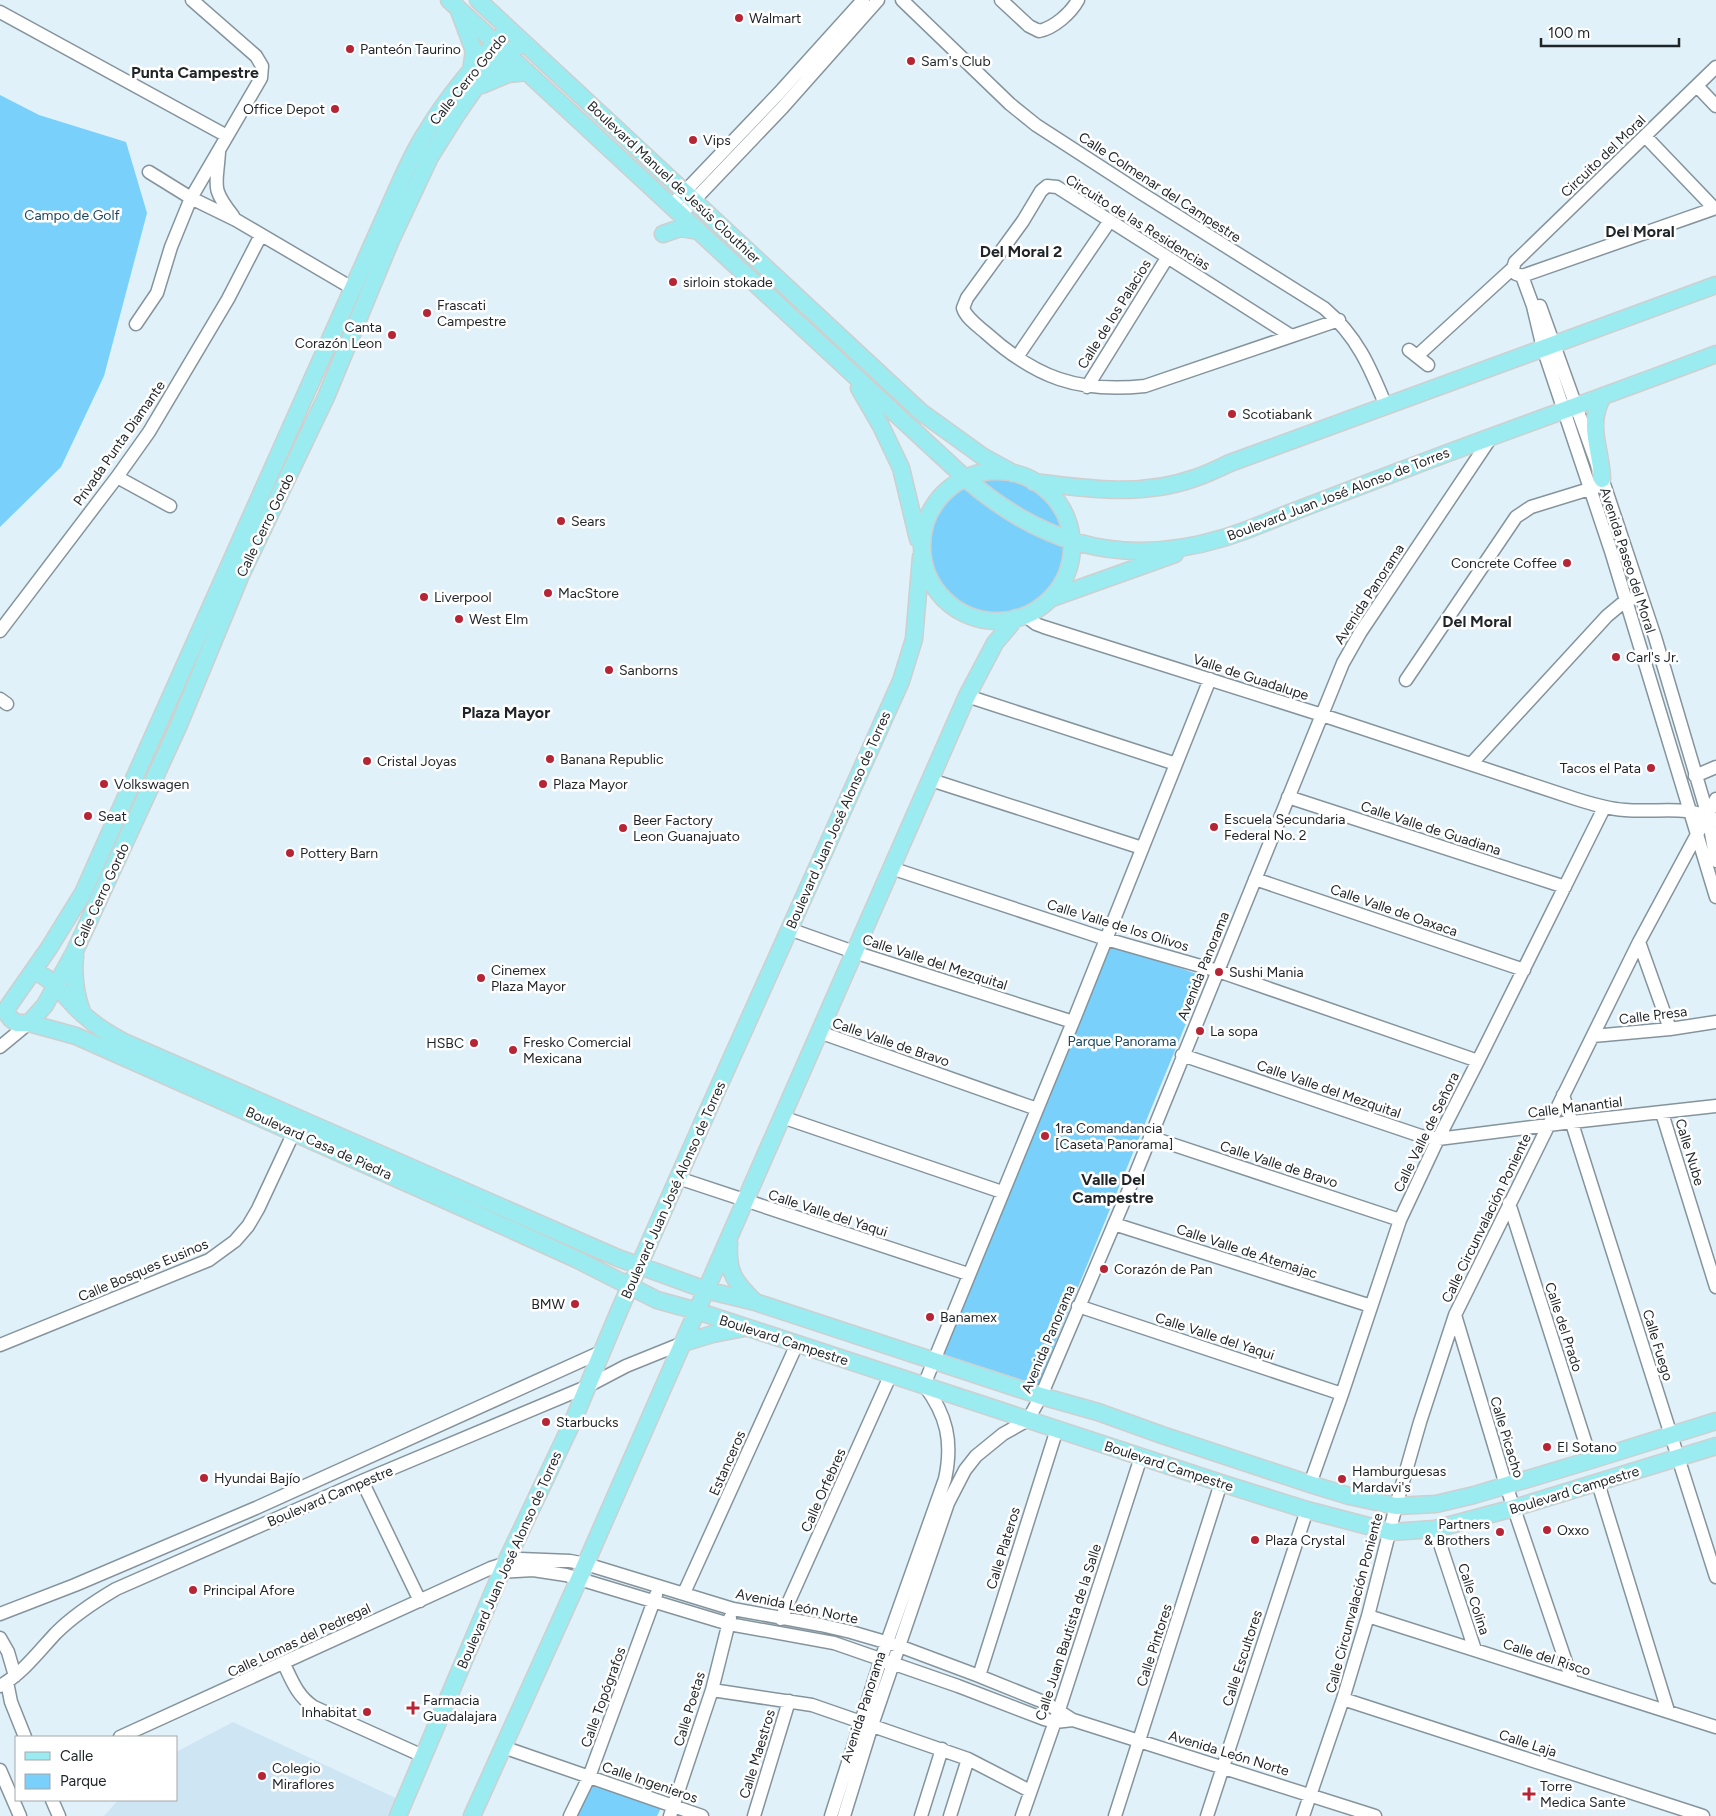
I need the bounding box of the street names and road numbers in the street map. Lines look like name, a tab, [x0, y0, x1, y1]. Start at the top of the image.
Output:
street label: Calle Cerro Gordo	[426, 30, 511, 129]
street label: Boulevard Manuel de Jesús Clouthier	[583, 97, 764, 267]
street label: Circuito del Moral	[1558, 112, 1649, 201]
street label: Calle Colmenar del Campestre	[1075, 129, 1244, 247]
street label: Circuito de las Residencias	[1062, 171, 1213, 274]
street label: Calle de los Palacios	[1074, 256, 1155, 372]
street label: Privada Punta Diamante	[70, 377, 169, 509]
street label: Boulevard Juan José Alonso de Torres	[1225, 444, 1452, 545]
street label: Calle Cerro Gordo	[233, 471, 298, 580]
street label: Avenida Paseo del Moral	[1596, 485, 1659, 635]
street label: Avenida Panorama	[1331, 541, 1408, 648]
street label: Valle de Guadalupe	[1191, 651, 1311, 704]
street label: Boulevard Juan José Alonso de Torres	[783, 709, 894, 932]
street label: Calle Valle de Guadiana	[1359, 798, 1503, 859]
street label: Calle Cerro Gordo	[70, 840, 133, 950]
street label: Calle Valle de Oaxaca	[1328, 881, 1460, 940]
street label: Calle Valle de los Olivos	[1045, 896, 1191, 955]
street label: Avenida Panorama	[1174, 909, 1233, 1023]
street label: Calle Valle del Mezquital	[860, 931, 1009, 994]
street label: Calle Presa	[1618, 1003, 1688, 1028]
street label: Calle Valle de Bravo	[830, 1014, 952, 1071]
street label: Calle Valle del Mezquital	[1254, 1057, 1403, 1122]
street label: Calle Valle de Señora	[1390, 1069, 1463, 1195]
street label: Boulevard Juan José Alonso de Torres	[618, 1079, 729, 1302]
street label: Calle Manantial	[1527, 1093, 1623, 1122]
street label: Boulevard Casa de Piedra	[243, 1103, 395, 1183]
street label: Calle Nube	[1671, 1117, 1708, 1188]
street label: Calle Circunvalación Poniente	[1438, 1131, 1535, 1305]
street label: Calle Valle de Bravo	[1218, 1137, 1340, 1192]
street label: Calle Valle del Yaqui	[766, 1186, 890, 1241]
street label: Calle Valle de Atemajac	[1174, 1221, 1320, 1282]
street label: Calle Bosques Eusinos	[76, 1235, 211, 1306]
street label: Calle del Prado	[1541, 1280, 1586, 1374]
street label: Avenida Panorama	[1018, 1283, 1079, 1396]
street label: Calle Fuego	[1639, 1307, 1676, 1383]
street label: Calle Valle del Yaqui	[1153, 1309, 1277, 1364]
street label: Boulevard Campestre	[717, 1312, 851, 1370]
street label: Calle Picacho	[1486, 1394, 1527, 1480]
street label: Estanceros	[706, 1428, 749, 1498]
street label: Boulevard Campestre	[1102, 1438, 1236, 1496]
street label: Calle Orfebres	[797, 1446, 850, 1535]
street label: Boulevard Juan José Alonso de Torres	[454, 1449, 565, 1672]
street label: Boulevard Campestre	[265, 1462, 396, 1531]
street label: Boulevard Campestre	[1507, 1463, 1641, 1518]
street label: Calle Plateros	[983, 1505, 1024, 1591]
street label: Calle Circunvalación Poniente	[1322, 1511, 1387, 1695]
street label: Calle Juan Bautista de la Salle	[1032, 1541, 1105, 1723]
street label: Calle Colina	[1454, 1561, 1493, 1637]
street label: Avenida León Norte	[734, 1585, 860, 1628]
street label: Calle Lomas del Pedregal	[225, 1600, 373, 1681]
street label: Calle Pintores	[1133, 1602, 1176, 1689]
street label: Calle Escultores	[1219, 1608, 1266, 1708]
street label: Calle del Risco	[1501, 1635, 1593, 1680]
street label: Calle Topógrafos	[577, 1645, 630, 1750]
street label: Avenida Panorama	[837, 1649, 889, 1765]
street label: Calle Poetas	[670, 1670, 709, 1749]
street label: Calle Maestros	[736, 1708, 779, 1801]
street label: Calle Laja	[1497, 1726, 1559, 1761]
street label: Avenida León Norte	[1167, 1727, 1291, 1780]
street label: Calle Ingenieros	[600, 1758, 700, 1807]

